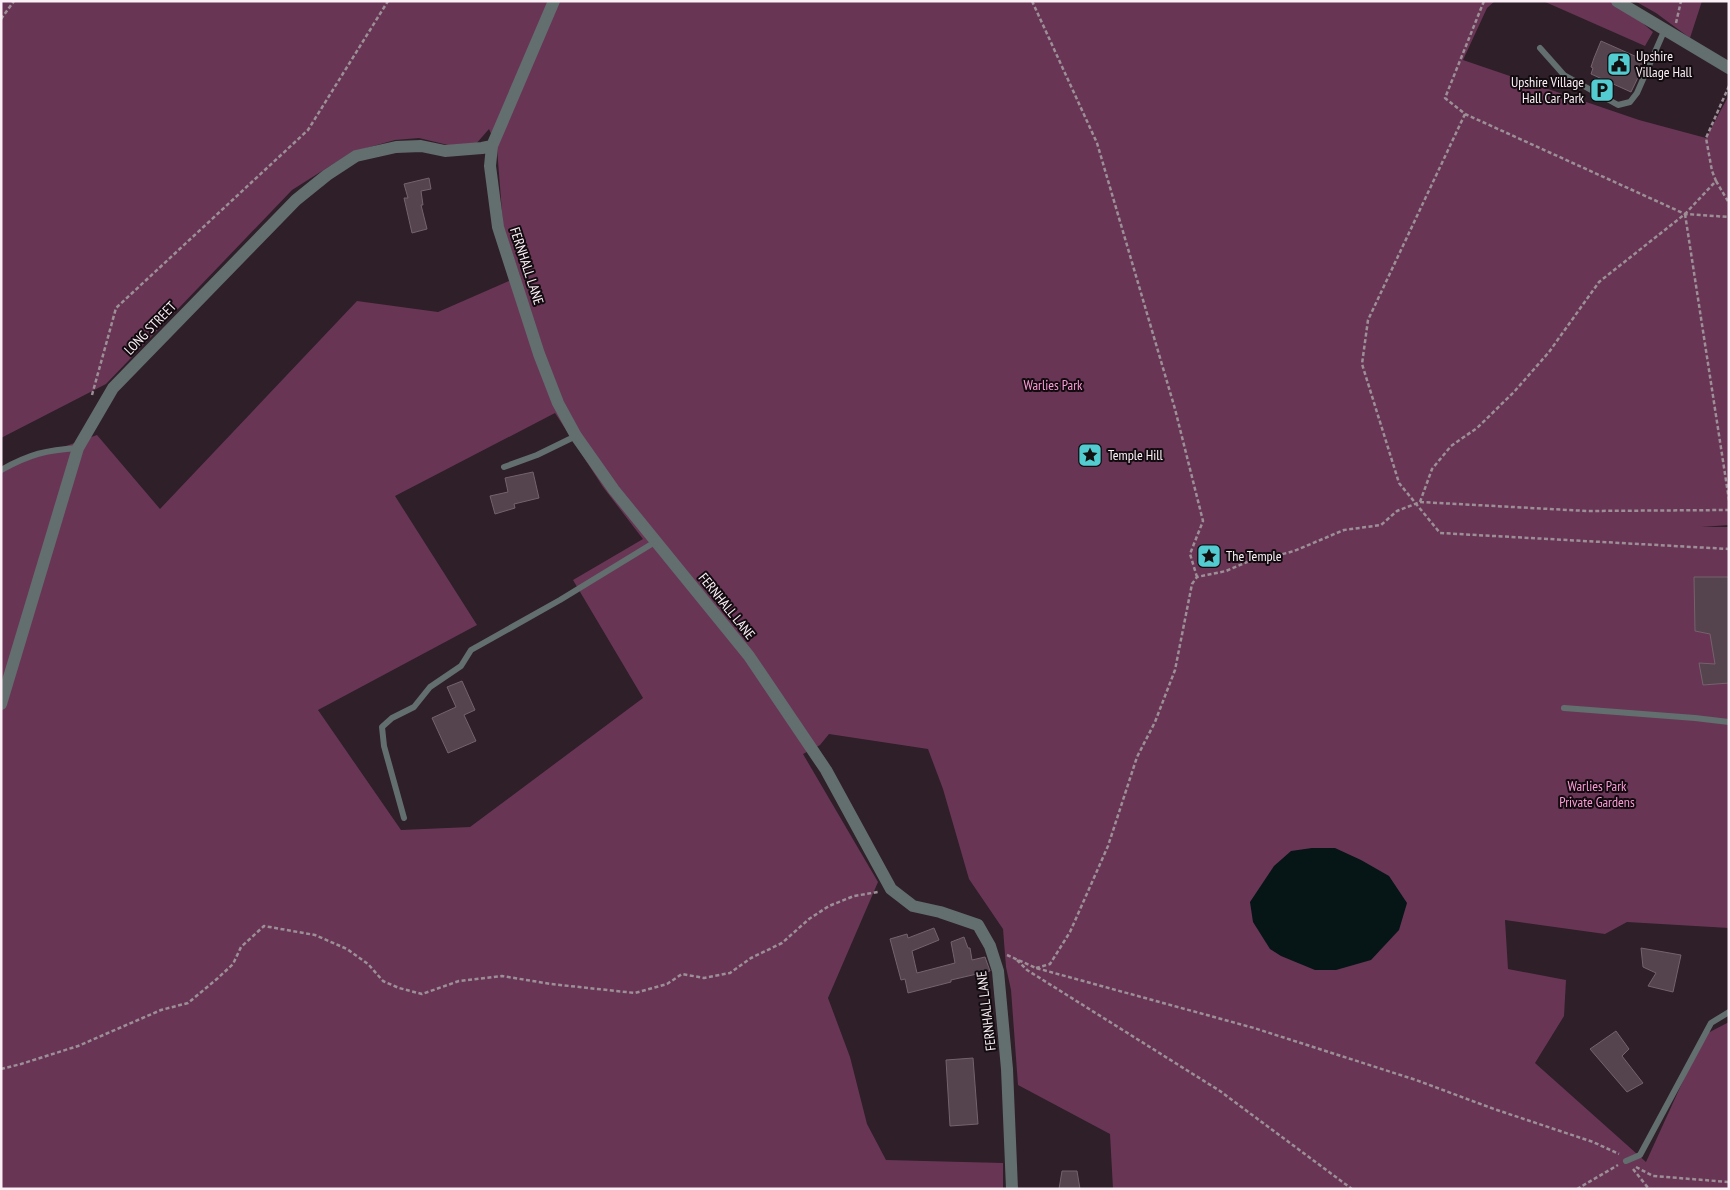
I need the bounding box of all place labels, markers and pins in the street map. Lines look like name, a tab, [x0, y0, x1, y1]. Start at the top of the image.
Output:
place label: Upshire Village Hall	[1635, 47, 1693, 81]
public building icon: Upshire Village Hall	[1606, 51, 1632, 77]
place label: Upshire Village Hall Car Park	[1511, 73, 1585, 107]
parking icon: Upshire Village Hall Car Park	[1589, 77, 1615, 103]
place icon: Temple Hill	[1077, 442, 1103, 468]
place label: Temple Hill	[1108, 446, 1164, 464]
place icon: The Temple	[1196, 543, 1222, 569]
place label: The Temple	[1226, 547, 1282, 565]

